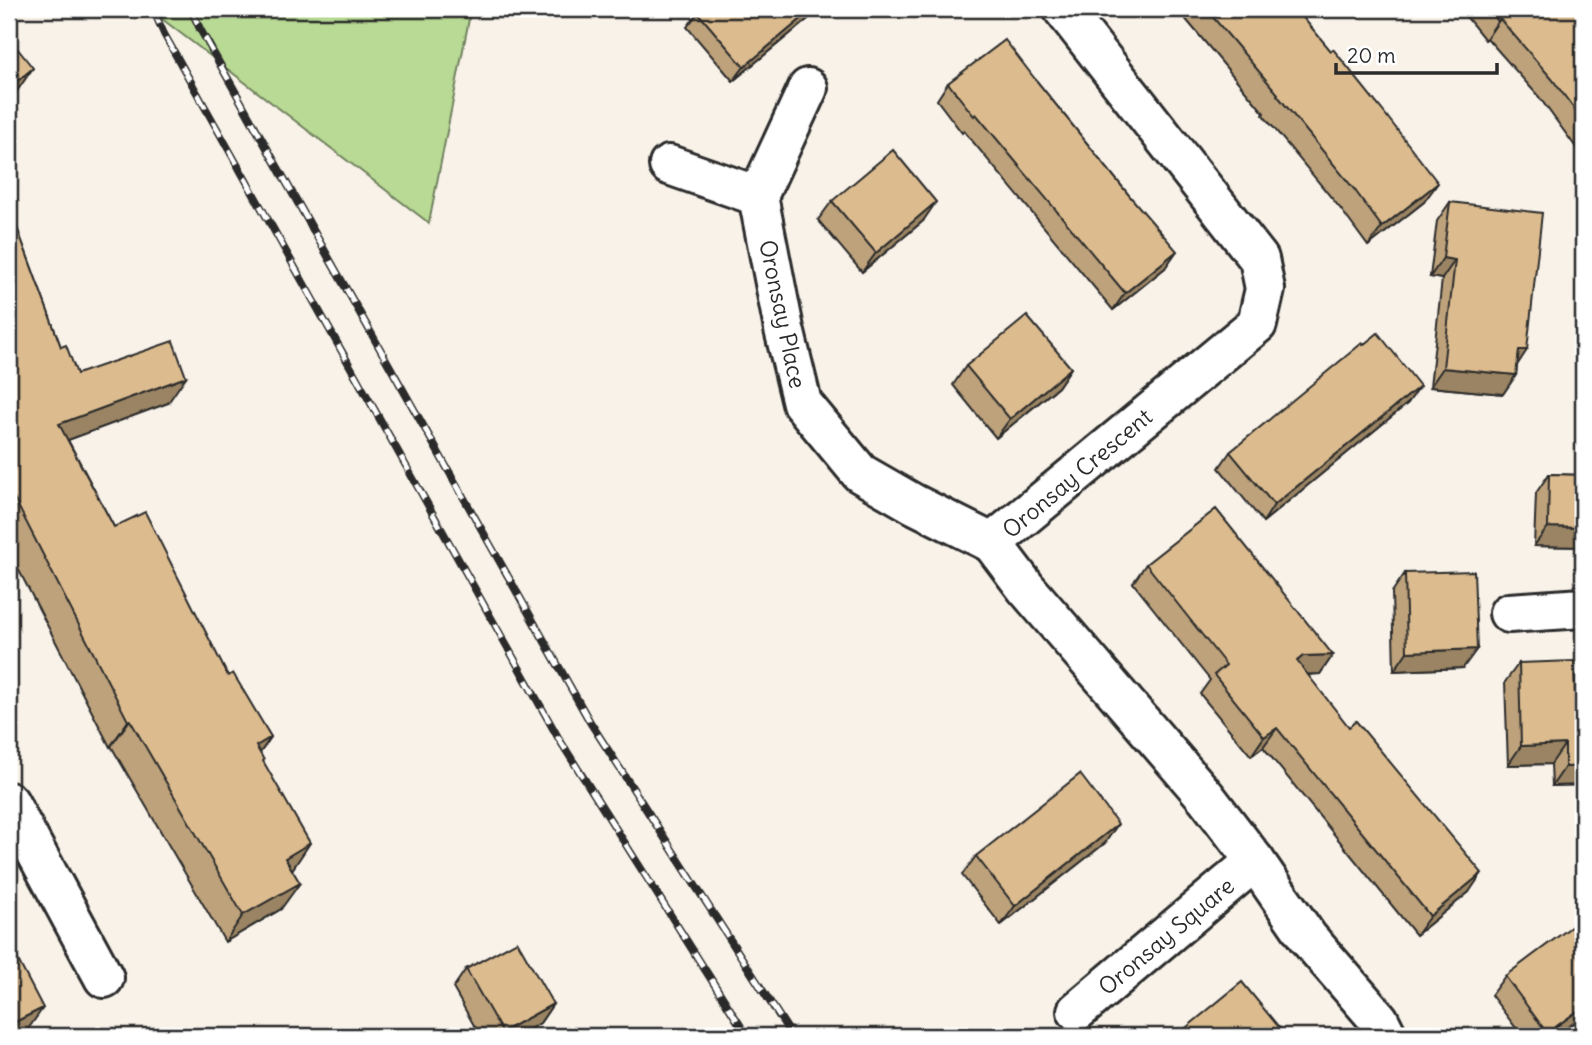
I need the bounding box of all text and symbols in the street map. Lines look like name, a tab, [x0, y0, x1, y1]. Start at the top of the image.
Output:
scale bar	[1336, 32, 1498, 76]
text: 20 m	[1347, 42, 1396, 69]
street label: Oronsay Place	[753, 237, 813, 391]
street label: Oronsay Crescent	[996, 402, 1158, 544]
street label: Oronsay Square	[1092, 871, 1240, 1001]

